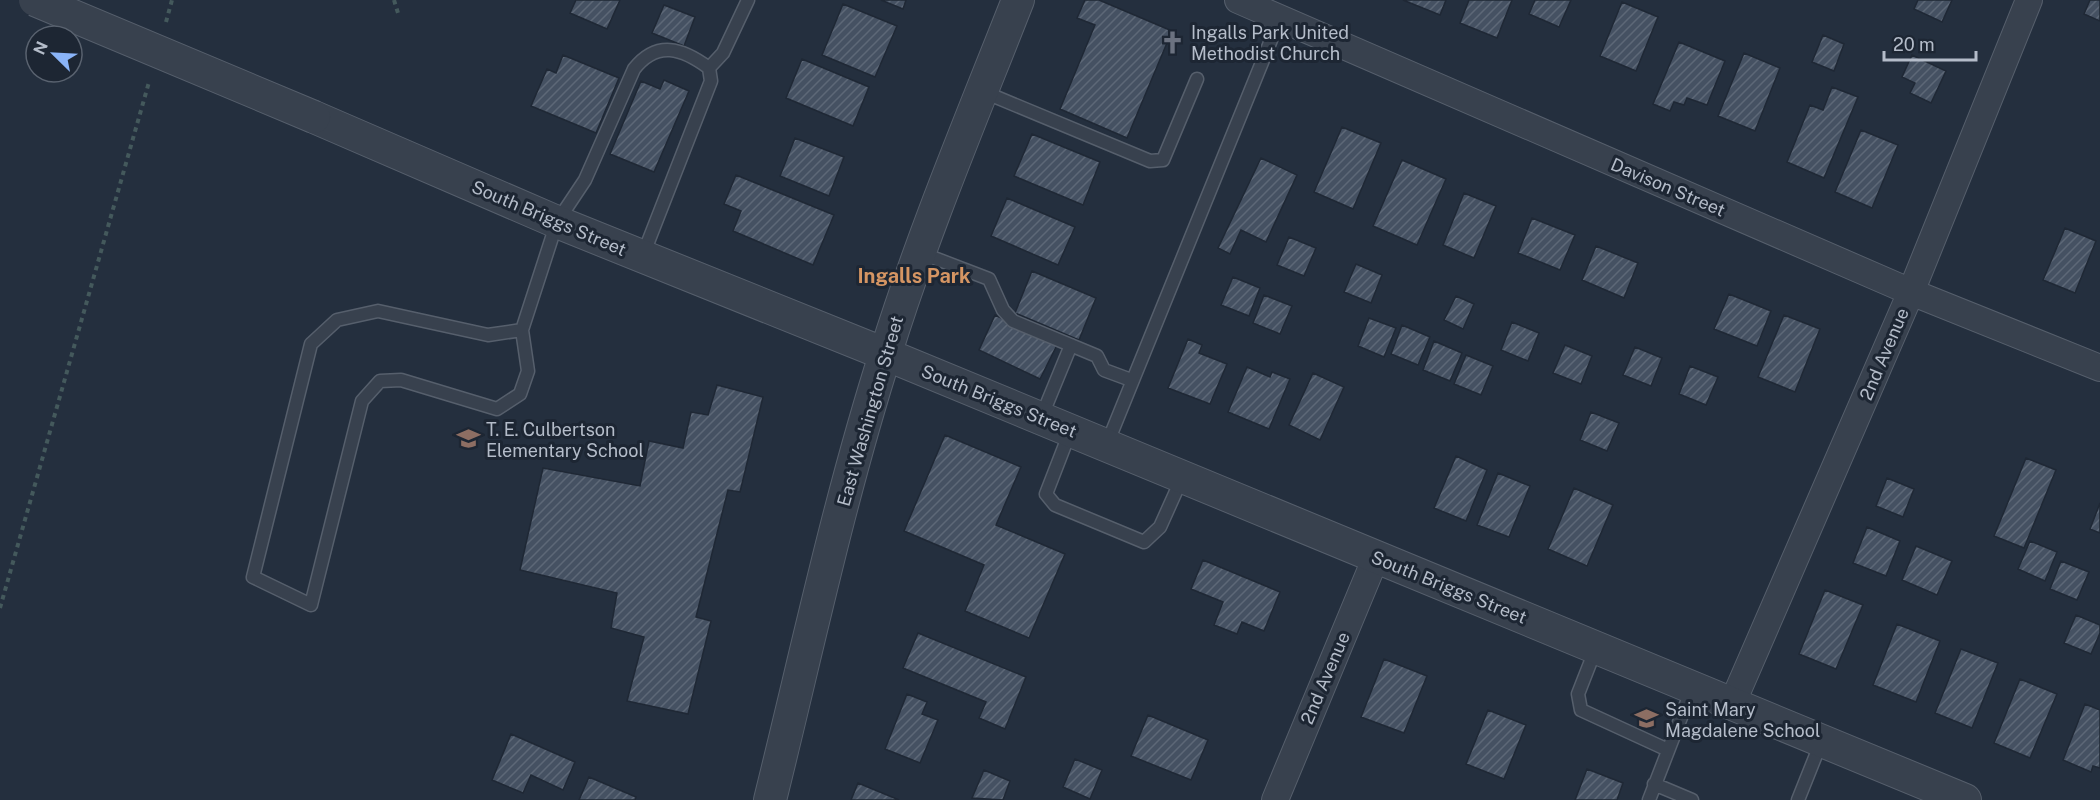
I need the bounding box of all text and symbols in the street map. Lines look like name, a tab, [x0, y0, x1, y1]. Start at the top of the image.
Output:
place label: Ingalls Park United Methodist Church	[1191, 22, 1349, 64]
north arrow	[24, 24, 84, 84]
scale bar	[1884, 24, 1976, 62]
church icon: Ingalls Park United Methodist Church	[1160, 29, 1186, 55]
text: 20 m	[1893, 34, 1935, 55]
text: N	[30, 39, 52, 58]
street label: Davison Street	[1608, 153, 1728, 221]
street label: South Briggs Street	[469, 176, 629, 260]
district label: Ingalls Park	[857, 264, 971, 288]
street label: 2nd Avenue	[1855, 305, 1913, 403]
street label: East Washington Street	[833, 313, 907, 509]
street label: South Briggs Street	[918, 360, 1080, 442]
place label: T. E. Culbertson Elementary School	[486, 419, 644, 461]
school or university icon: T. E. Culbertson Elementary School	[455, 426, 481, 452]
street label: South Briggs Street	[1368, 546, 1530, 628]
street label: 2nd Avenue	[1296, 629, 1354, 727]
place label: Saint Mary Magdalene School	[1665, 699, 1820, 741]
school or university icon: Saint Mary Magdalene School	[1634, 706, 1660, 732]

